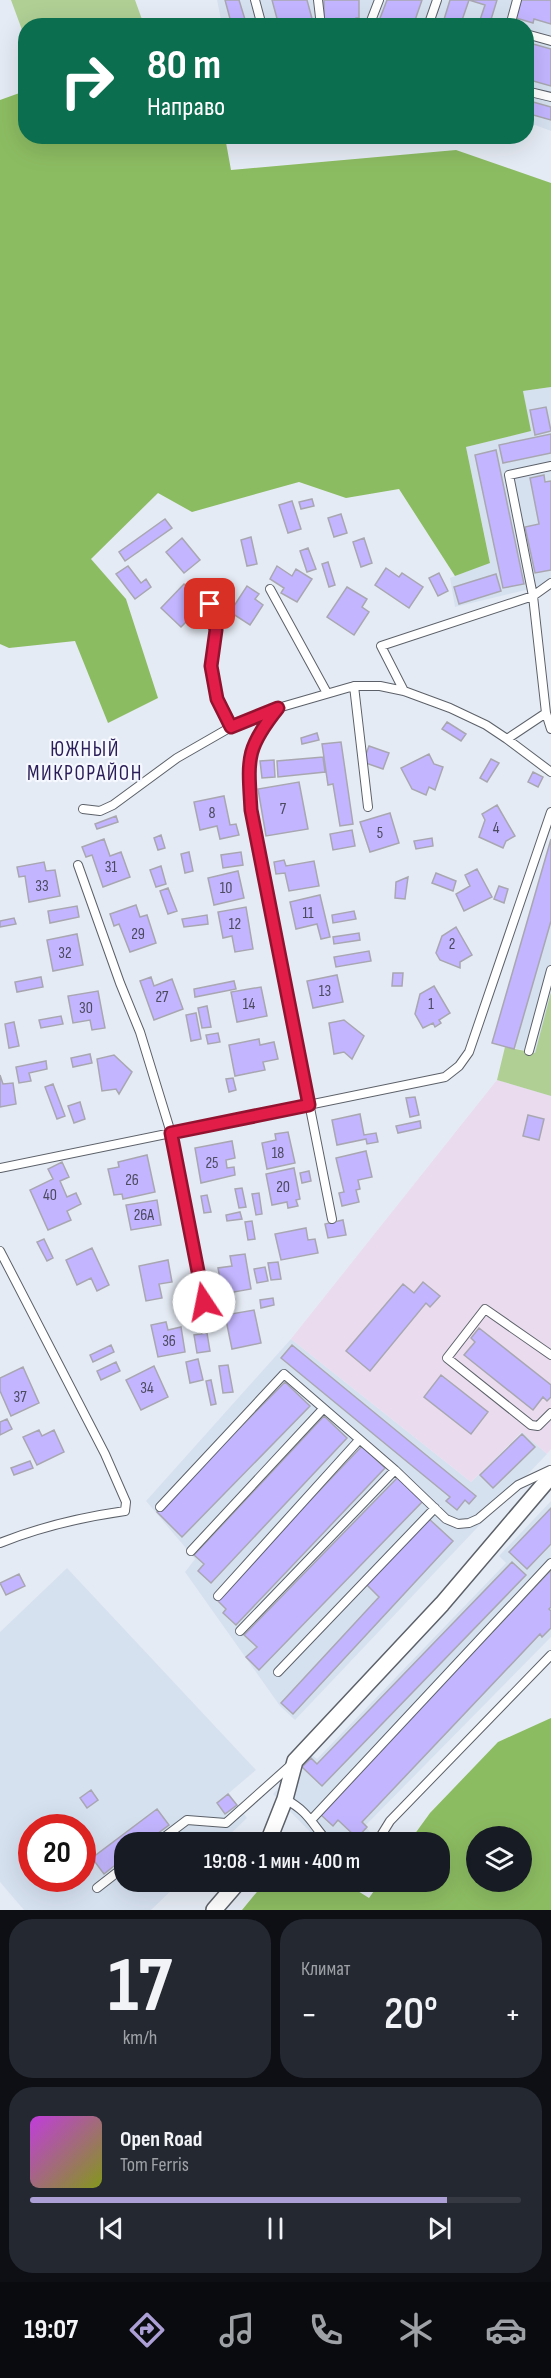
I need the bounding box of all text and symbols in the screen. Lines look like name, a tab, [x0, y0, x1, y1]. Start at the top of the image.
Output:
text: 80 m	[147, 40, 221, 91]
icon: right	[48, 42, 126, 120]
text: Направо	[147, 91, 225, 123]
pin	[184, 578, 235, 629]
icon: arrive	[193, 587, 226, 620]
district label: ЮЖНЫЙ МИКРОРАЙОН	[27, 737, 143, 786]
house number: 7	[280, 800, 287, 819]
house number: 8	[208, 804, 216, 823]
house number: 4	[493, 819, 500, 838]
house number: 5	[377, 824, 383, 843]
house number: 31	[105, 858, 118, 877]
house number: 33	[35, 877, 49, 896]
house number: 10	[220, 879, 232, 898]
house number: 11	[302, 904, 314, 923]
house number: 12	[229, 915, 241, 934]
house number: 29	[131, 925, 145, 944]
house number: 2	[449, 935, 455, 954]
house number: 32	[58, 944, 72, 963]
house number: 13	[319, 982, 331, 1001]
house number: 27	[155, 988, 169, 1007]
house number: 14	[243, 995, 255, 1014]
house number: 1	[428, 995, 434, 1014]
house number: 30	[79, 999, 93, 1018]
house number: 18	[272, 1144, 284, 1163]
house number: 25	[205, 1154, 219, 1173]
house number: 26	[125, 1171, 139, 1190]
house number: 20	[276, 1178, 290, 1197]
house number: 40	[43, 1186, 57, 1205]
house number: 26А	[134, 1206, 154, 1225]
position arrow	[172, 1270, 236, 1334]
house number: 36	[162, 1332, 176, 1351]
house number: 34	[140, 1379, 154, 1398]
house number: 37	[13, 1388, 27, 1407]
speed limit sign: 20	[18, 1814, 96, 1892]
map controls	[466, 1826, 532, 1892]
button: layers	[466, 1826, 532, 1892]
text: 19:08 · 1 мин · 400 m	[204, 1848, 360, 1875]
text: 17	[108, 1940, 172, 2033]
text: Климат	[301, 1957, 351, 1981]
text: 20°	[384, 1987, 438, 2042]
text: −	[301, 1995, 317, 2035]
text: +	[505, 1995, 521, 2035]
text: km/h	[123, 2026, 157, 2050]
text: Open Road	[120, 2126, 202, 2153]
text: Tom Ferris	[120, 2153, 189, 2177]
icon: previous	[95, 2212, 128, 2245]
icon: pause	[259, 2212, 292, 2245]
icon: next	[423, 2212, 456, 2245]
icon: directions	[126, 2309, 168, 2351]
icon: music	[216, 2309, 258, 2351]
icon: phone	[305, 2309, 347, 2351]
icon: climate	[395, 2309, 437, 2351]
icon: car	[485, 2309, 527, 2351]
text: 19:07	[24, 2314, 78, 2346]

